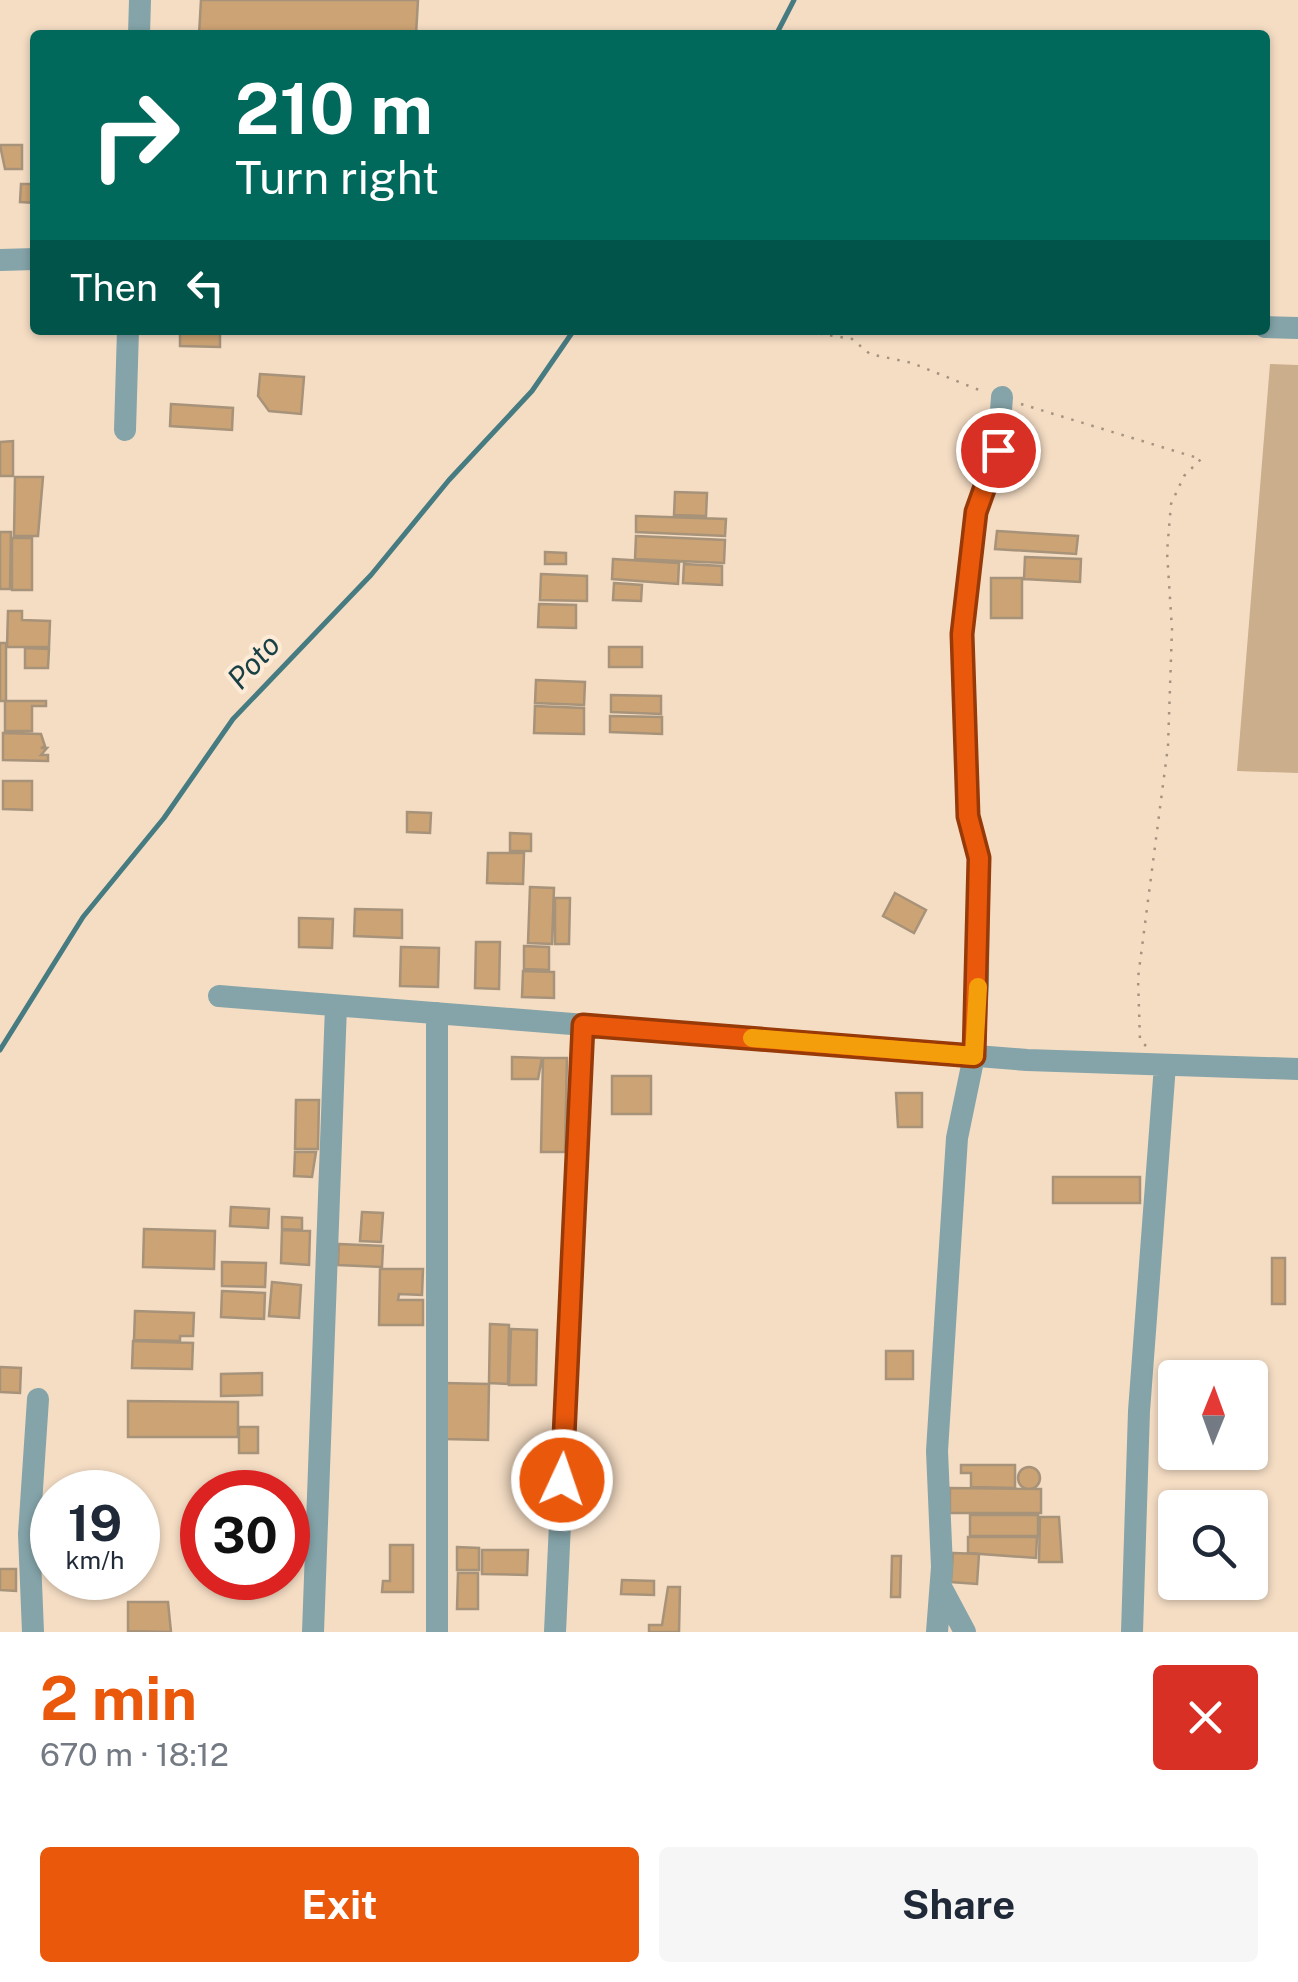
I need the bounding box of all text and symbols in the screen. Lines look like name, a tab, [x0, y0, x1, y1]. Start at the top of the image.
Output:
text: 210 m	[235, 67, 433, 150]
icon: right	[70, 70, 200, 200]
text: Turn right	[235, 151, 439, 204]
icon: left	[178, 260, 233, 315]
text: Then	[70, 265, 158, 310]
pin	[956, 408, 1041, 493]
icon: arrive	[971, 423, 1026, 478]
water label: Poto	[219, 627, 287, 696]
north arrow	[1158, 1360, 1268, 1470]
map controls	[1158, 1360, 1268, 1600]
position arrow	[510, 1428, 614, 1532]
speed limit sign: 30	[180, 1470, 310, 1600]
button: search	[1158, 1490, 1268, 1600]
text: 19	[68, 1493, 122, 1552]
text: km/h	[66, 1545, 124, 1575]
text: 2 min	[40, 1663, 197, 1734]
button: close	[1153, 1665, 1258, 1770]
text: 670 m · 18:12	[40, 1736, 229, 1773]
button: Exit	[40, 1847, 639, 1962]
button: Share	[659, 1847, 1258, 1962]

